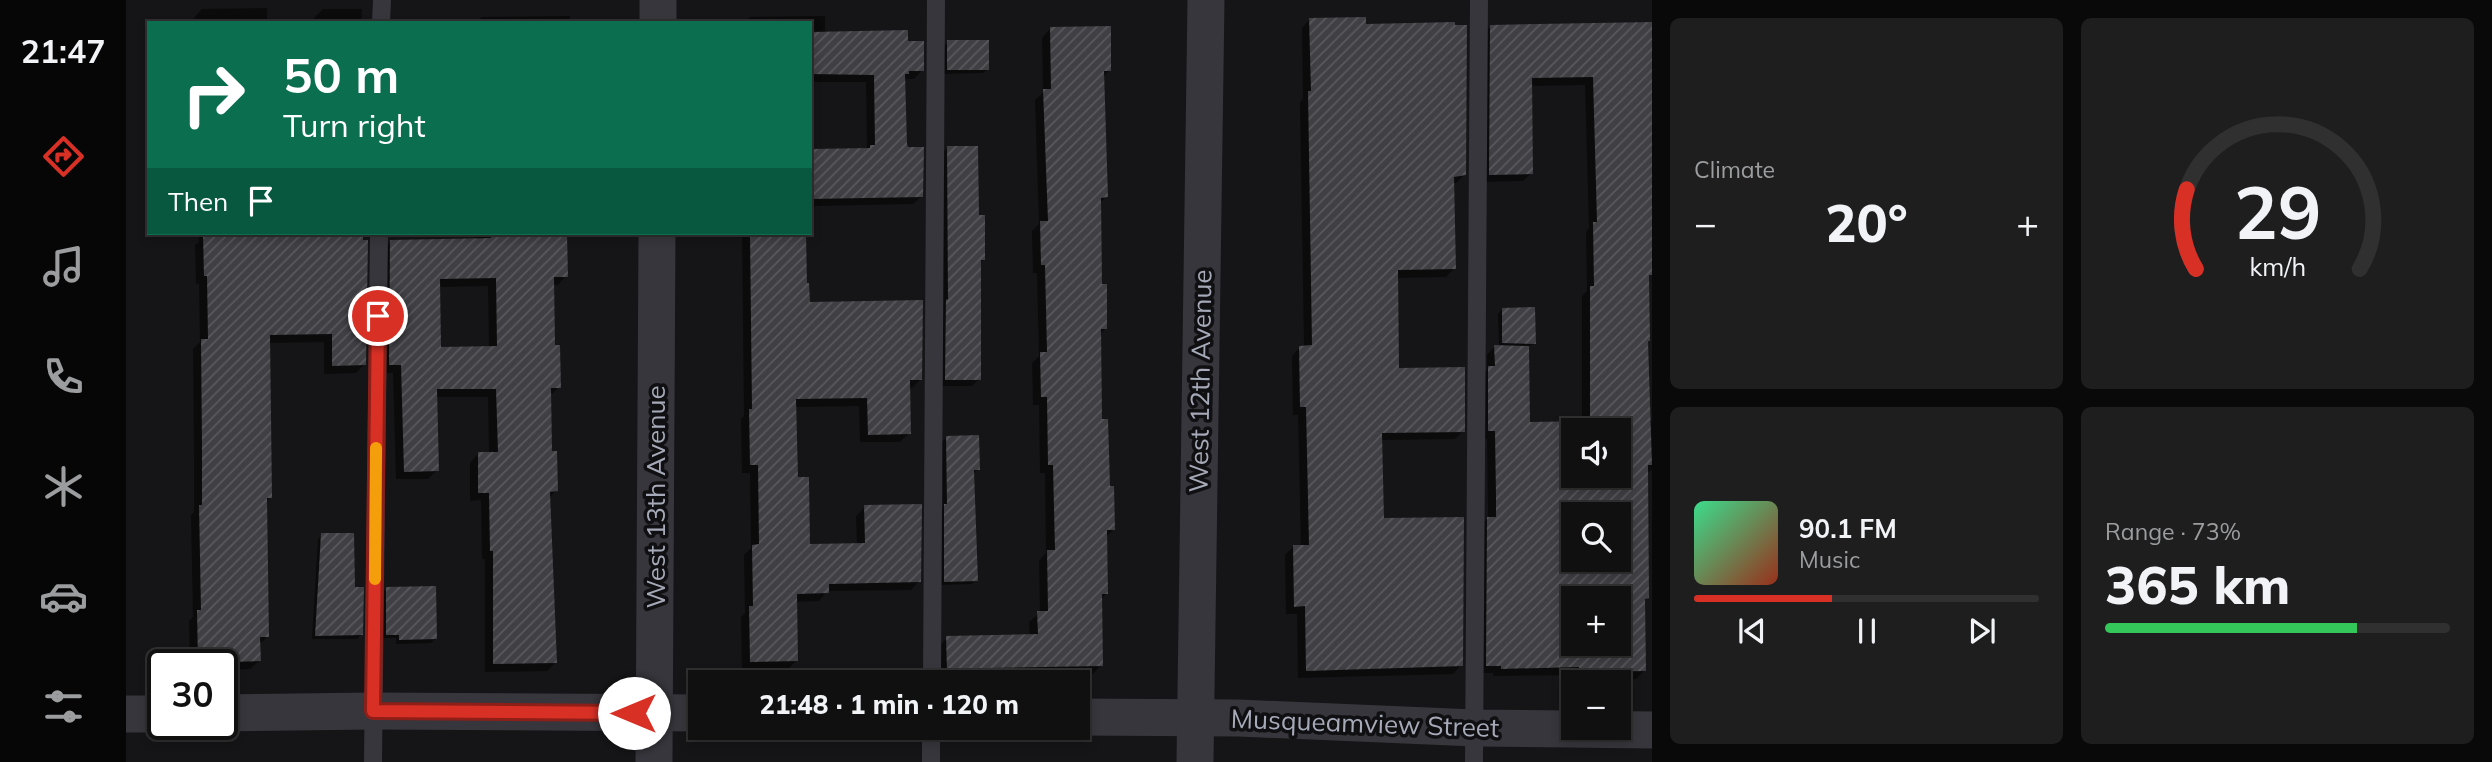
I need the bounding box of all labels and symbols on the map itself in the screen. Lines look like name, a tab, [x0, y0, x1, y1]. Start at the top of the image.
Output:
street label: West 12th Avenue	[1182, 269, 1218, 493]
pin	[348, 286, 408, 346]
street label: West 13th Avenue	[639, 385, 672, 609]
speed limit sign: 30	[147, 649, 238, 740]
position arrow	[597, 676, 671, 750]
street label: Musqueamview Street	[1230, 702, 1500, 744]

